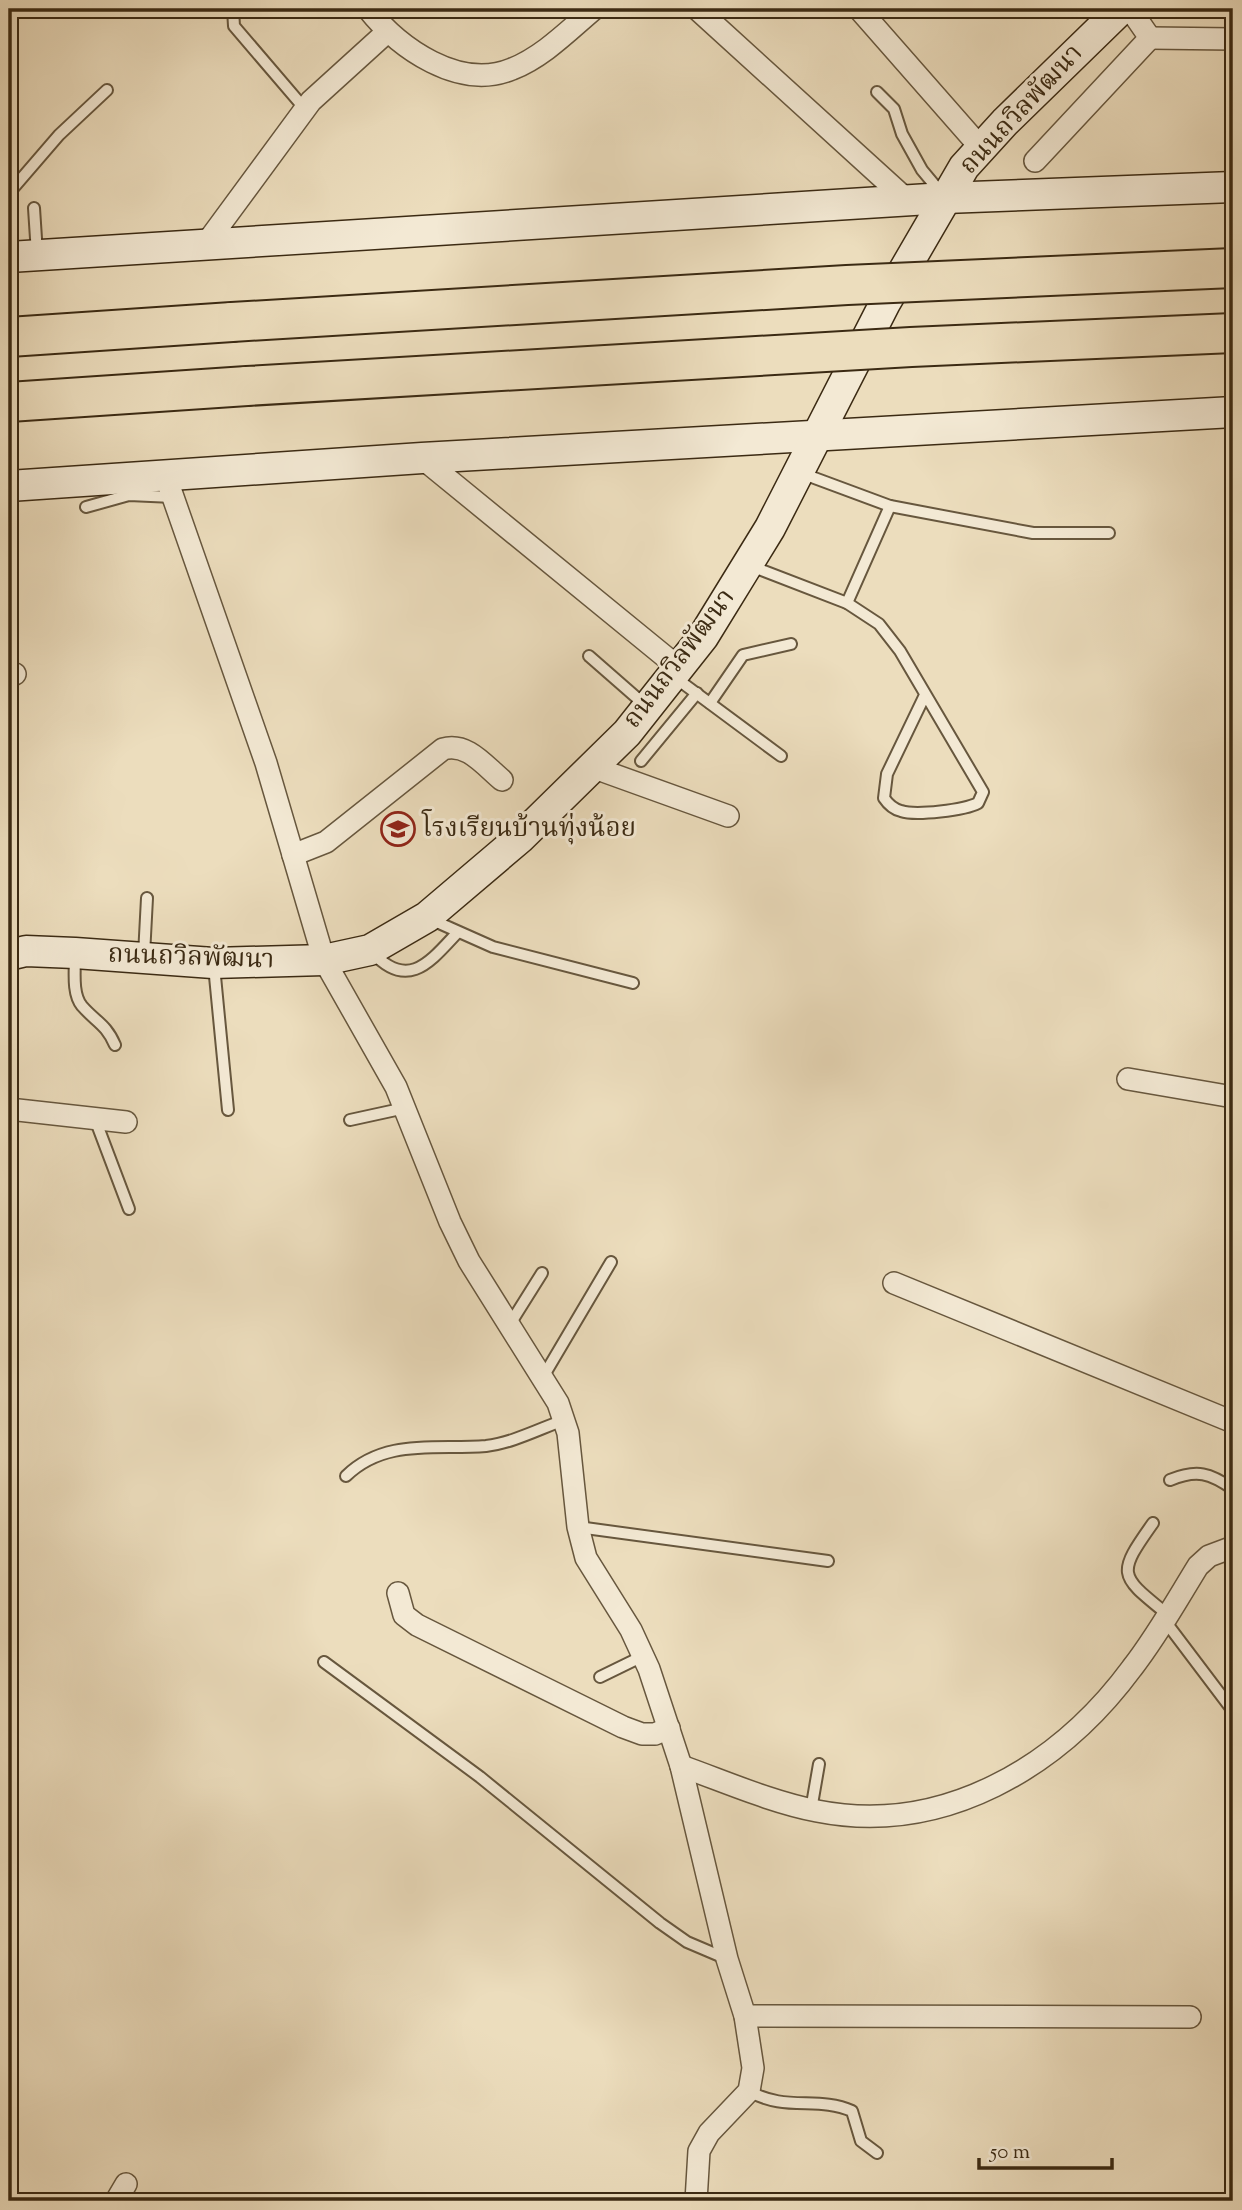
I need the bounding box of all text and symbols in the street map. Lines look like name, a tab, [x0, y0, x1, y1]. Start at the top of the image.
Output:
street label: ถนนถวิลพัฒนา	[952, 36, 1092, 184]
street label: ถนนถวิลพัฒนา	[615, 581, 745, 737]
place label: โรงเรียนบ้านทุ่งน้อย	[421, 809, 636, 848]
school or university icon: โรงเรียนบ้านทุ่งน้อย	[379, 810, 417, 848]
street label: ถนนถวิลพัฒนา	[107, 937, 275, 979]
scale bar	[979, 2126, 1112, 2170]
text: 50 m	[989, 2138, 1030, 2168]

